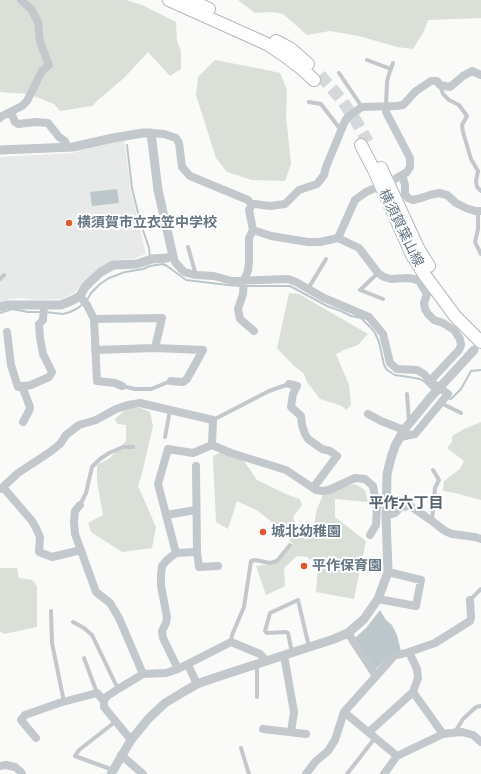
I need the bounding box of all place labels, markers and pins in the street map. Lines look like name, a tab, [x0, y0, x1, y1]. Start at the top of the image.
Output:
place label: 横須賀市立衣笠中学校	[77, 215, 217, 231]
marker: 横須賀市立衣笠中学校	[64, 218, 74, 228]
place label: 城北幼稚園	[271, 524, 341, 540]
marker: 城北幼稚園	[258, 527, 268, 537]
place label: 平作保育園	[312, 558, 382, 574]
marker: 平作保育園	[299, 561, 309, 571]

